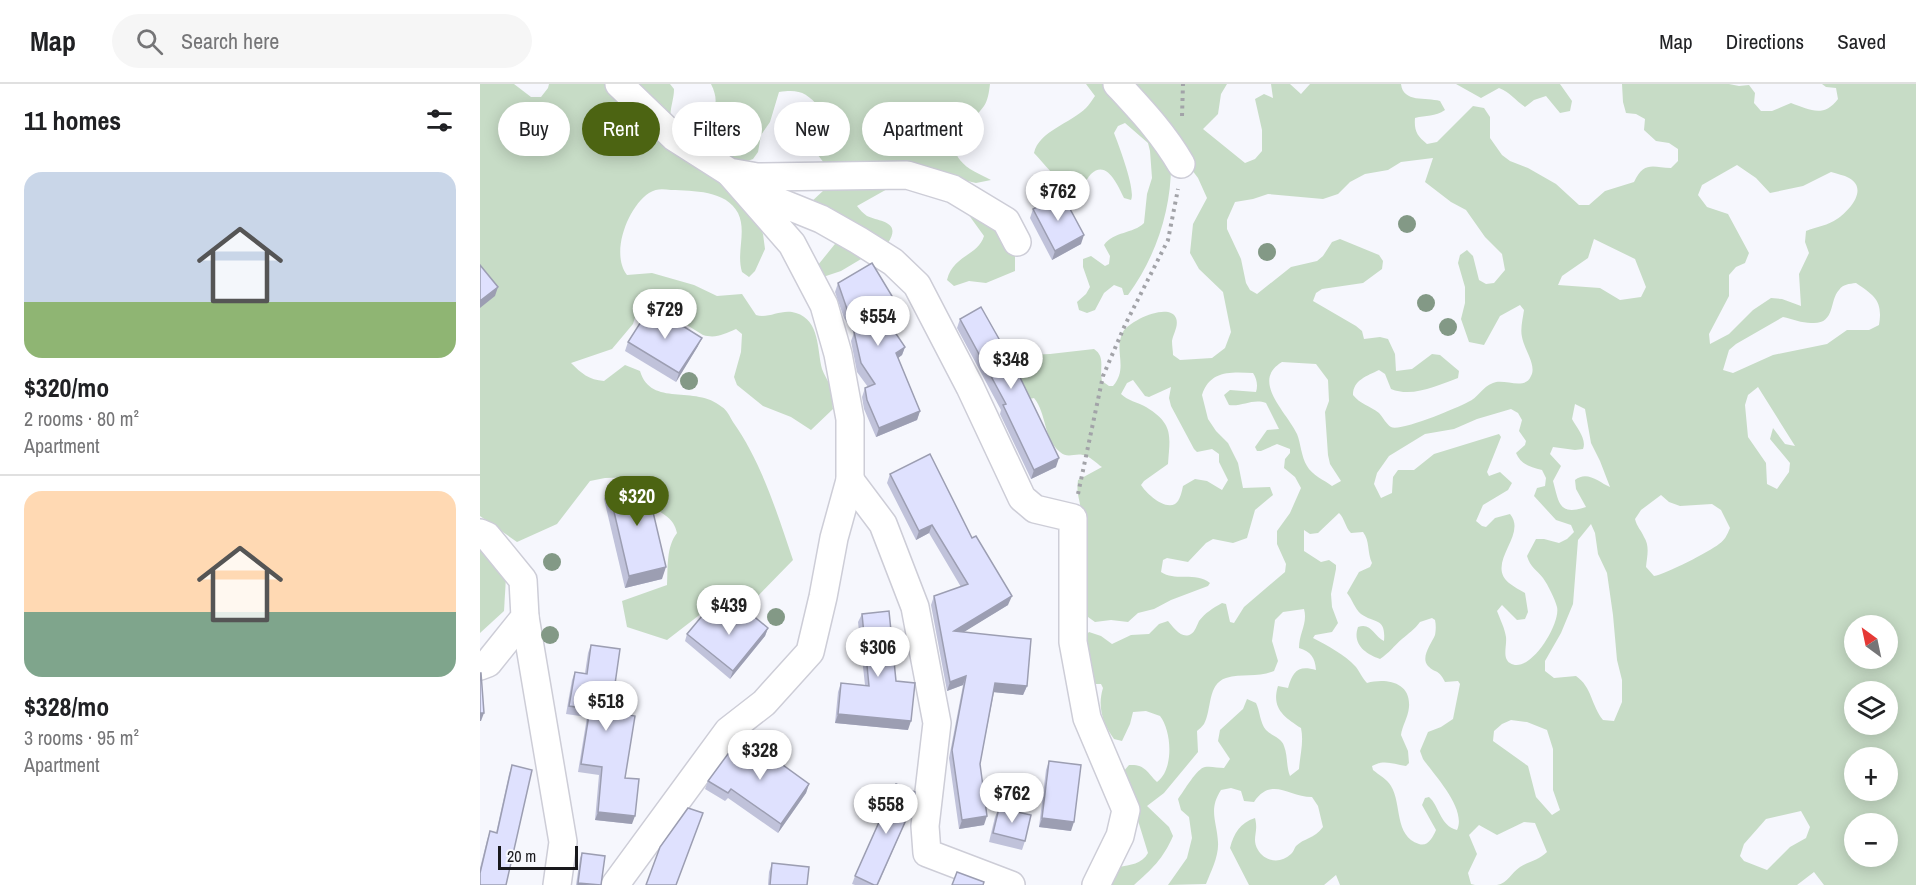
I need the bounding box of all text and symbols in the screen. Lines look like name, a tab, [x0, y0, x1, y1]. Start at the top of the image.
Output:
search box	[112, 14, 532, 68]
text: Map	[30, 22, 76, 60]
icon: search	[133, 25, 166, 58]
text: Search here	[181, 26, 279, 56]
text: Map	[1659, 27, 1693, 56]
text: Directions	[1726, 27, 1804, 56]
text: Saved	[1837, 27, 1886, 56]
chip: Buy	[498, 102, 570, 156]
chip: Rent	[582, 102, 660, 156]
chip: Filters	[672, 102, 762, 156]
chip: New	[774, 102, 850, 156]
chip: Apartment	[862, 102, 984, 156]
text: 11 homes	[24, 103, 121, 138]
icon: filters	[423, 104, 456, 137]
pin: $762	[1022, 171, 1094, 222]
text: $762	[1040, 177, 1076, 204]
icon: home	[186, 211, 294, 319]
pin: $729	[629, 289, 701, 340]
text: $729	[647, 295, 683, 322]
pin: $554	[842, 296, 914, 347]
text: $554	[860, 302, 896, 329]
pin: $348	[975, 339, 1047, 390]
text: $348	[993, 345, 1029, 372]
text: $320/mo	[24, 370, 109, 405]
text: 2 rooms · 80 m²	[24, 405, 139, 432]
text: Apartment	[24, 432, 100, 459]
pin: $320	[601, 476, 673, 527]
text: $320	[619, 482, 655, 509]
icon: home	[186, 530, 294, 638]
pin: $439	[693, 585, 765, 636]
text: $439	[711, 591, 747, 618]
north arrow	[1844, 615, 1898, 669]
map controls	[1844, 615, 1898, 867]
pin: $306	[842, 627, 914, 678]
text: $306	[860, 633, 896, 660]
pin: $518	[570, 681, 642, 732]
button: layers	[1844, 681, 1898, 735]
text: $518	[588, 687, 624, 714]
text: $328/mo	[24, 689, 109, 724]
text: 3 rooms · 95 m²	[24, 724, 139, 751]
pin: $328	[724, 730, 796, 781]
text: $328	[742, 736, 778, 763]
button: +	[1844, 747, 1898, 801]
text: Apartment	[24, 751, 100, 778]
pin: $762	[976, 773, 1048, 824]
text: $762	[994, 779, 1030, 806]
pin: $558	[850, 784, 922, 835]
text: $558	[868, 790, 904, 817]
button: −	[1844, 813, 1898, 867]
scale bar	[498, 843, 578, 870]
text: 20 m	[507, 845, 536, 867]

